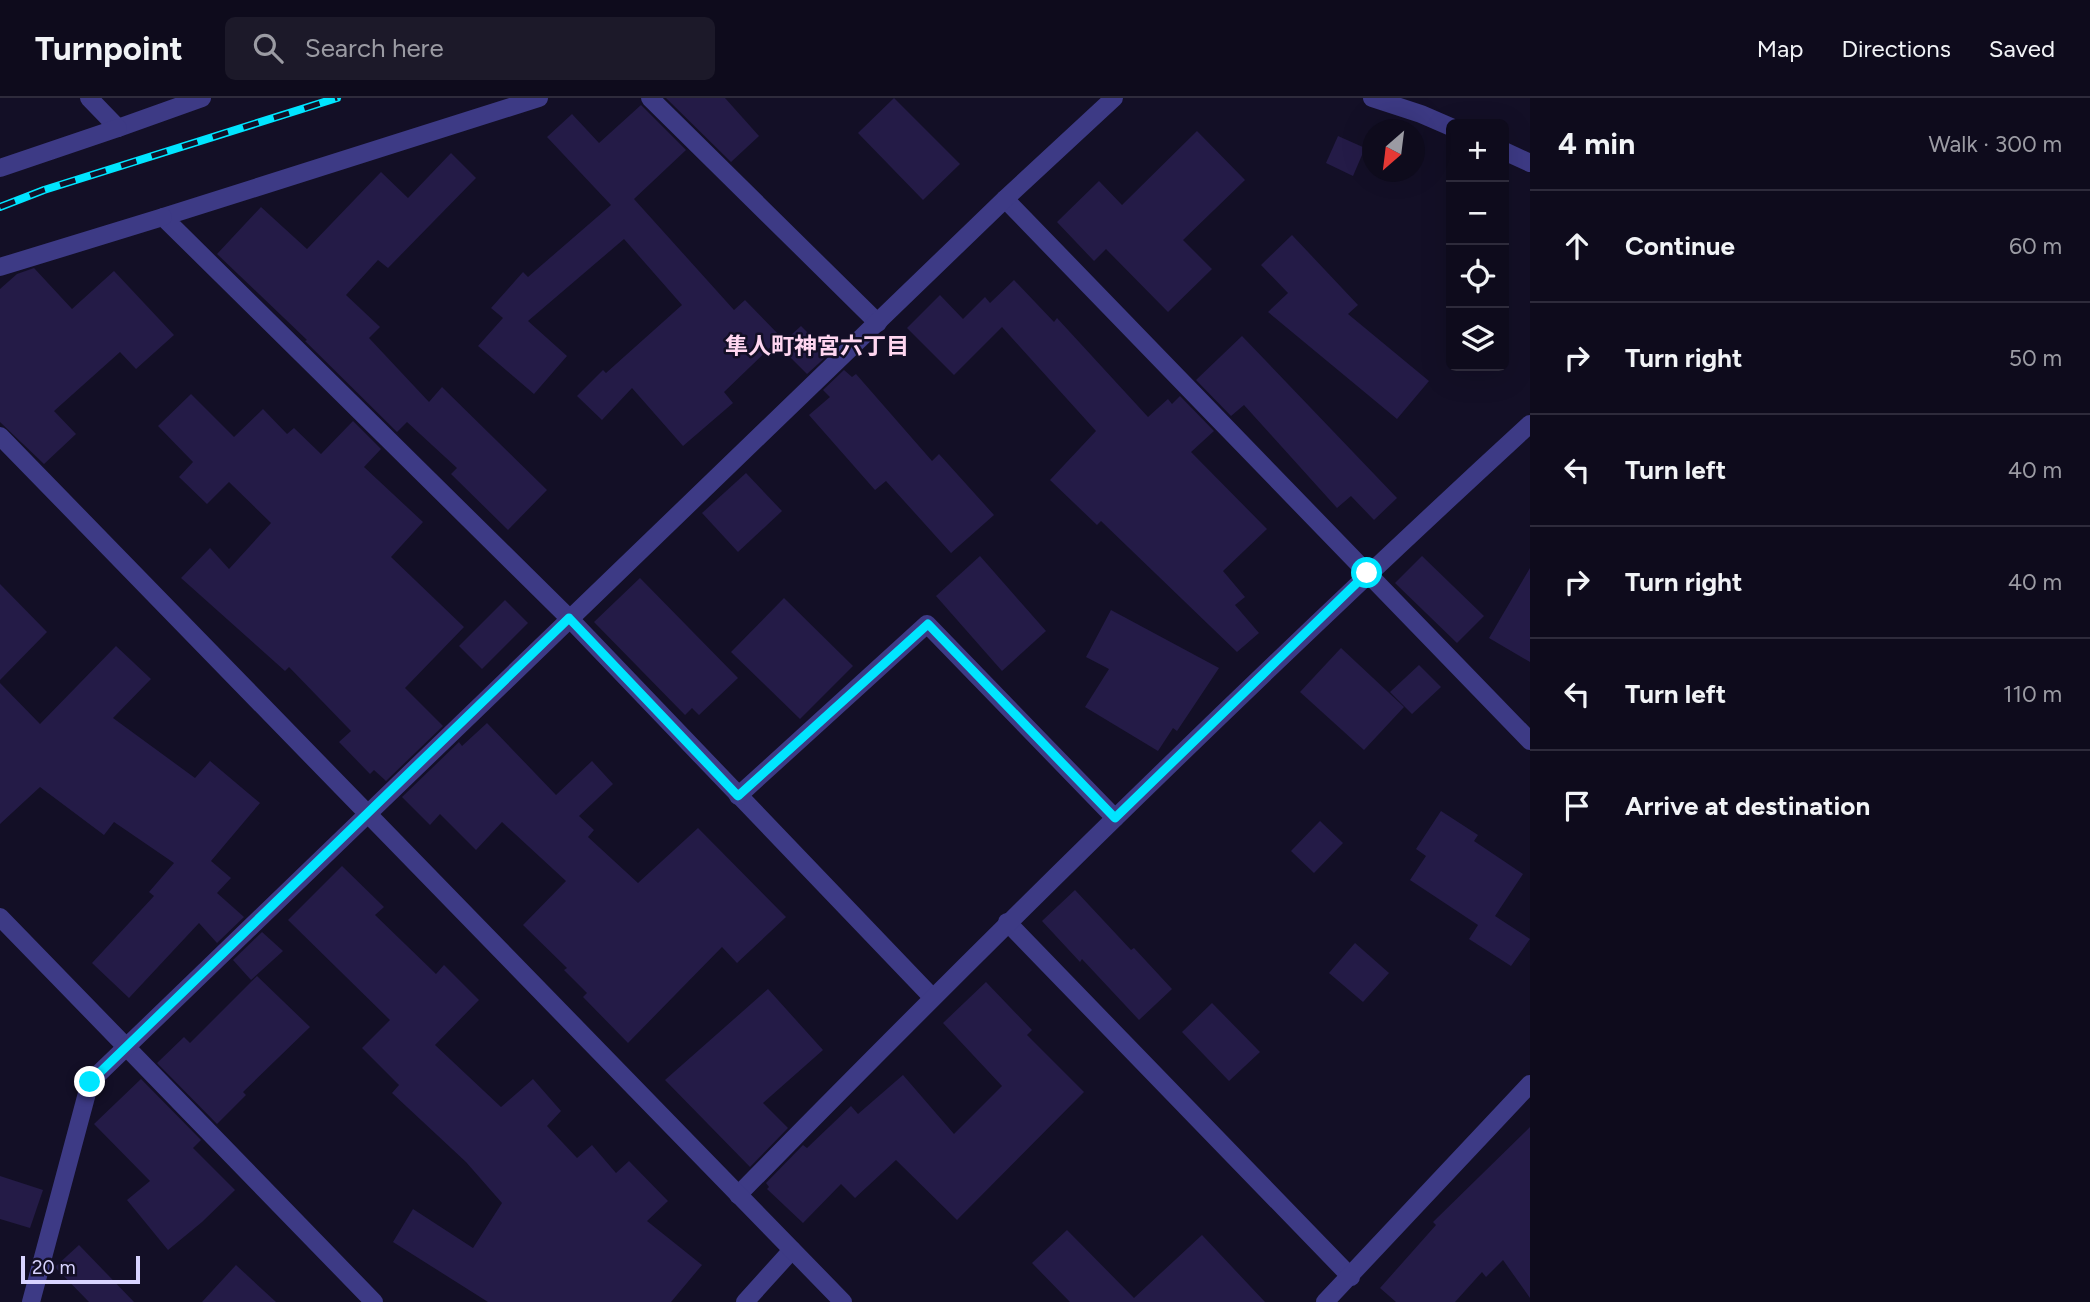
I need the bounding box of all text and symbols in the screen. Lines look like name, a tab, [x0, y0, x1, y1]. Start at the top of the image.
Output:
search box	[225, 17, 715, 80]
text: Turnpoint	[35, 29, 183, 68]
icon: search	[249, 29, 287, 67]
text: Search here	[305, 32, 444, 64]
text: Map	[1757, 34, 1803, 63]
text: Directions	[1841, 34, 1951, 63]
text: Saved	[1989, 34, 2055, 63]
north arrow	[1362, 119, 1425, 182]
map controls	[1446, 119, 1509, 371]
button: +	[1446, 119, 1509, 182]
text: 4 min	[1558, 125, 1635, 162]
text: Walk · 300 m	[1928, 130, 2062, 158]
button: −	[1446, 182, 1509, 245]
icon: ahead	[1558, 227, 1596, 265]
text: Continue	[1625, 230, 1735, 262]
text: 60 m	[2009, 232, 2062, 260]
button: locate	[1446, 245, 1509, 308]
button: layers	[1446, 308, 1509, 371]
district label: 隼人町神宮六丁目	[725, 332, 909, 360]
icon: right	[1558, 339, 1596, 377]
text: Turn right	[1625, 342, 1742, 374]
text: 50 m	[2009, 344, 2062, 372]
icon: left	[1558, 451, 1596, 489]
text: Turn left	[1625, 454, 1726, 486]
text: 40 m	[2008, 456, 2062, 484]
route start	[1351, 557, 1382, 588]
icon: right	[1558, 563, 1596, 601]
text: Turn right	[1625, 566, 1742, 598]
text: 40 m	[2008, 568, 2062, 596]
icon: left	[1558, 675, 1596, 713]
text: Turn left	[1625, 678, 1726, 710]
text: 110 m	[2003, 680, 2062, 708]
icon: arrive	[1558, 787, 1596, 825]
text: Arrive at destination	[1625, 790, 1870, 822]
route end	[74, 1066, 105, 1097]
scale bar	[21, 1253, 140, 1285]
text: 20 m	[32, 1256, 76, 1279]

